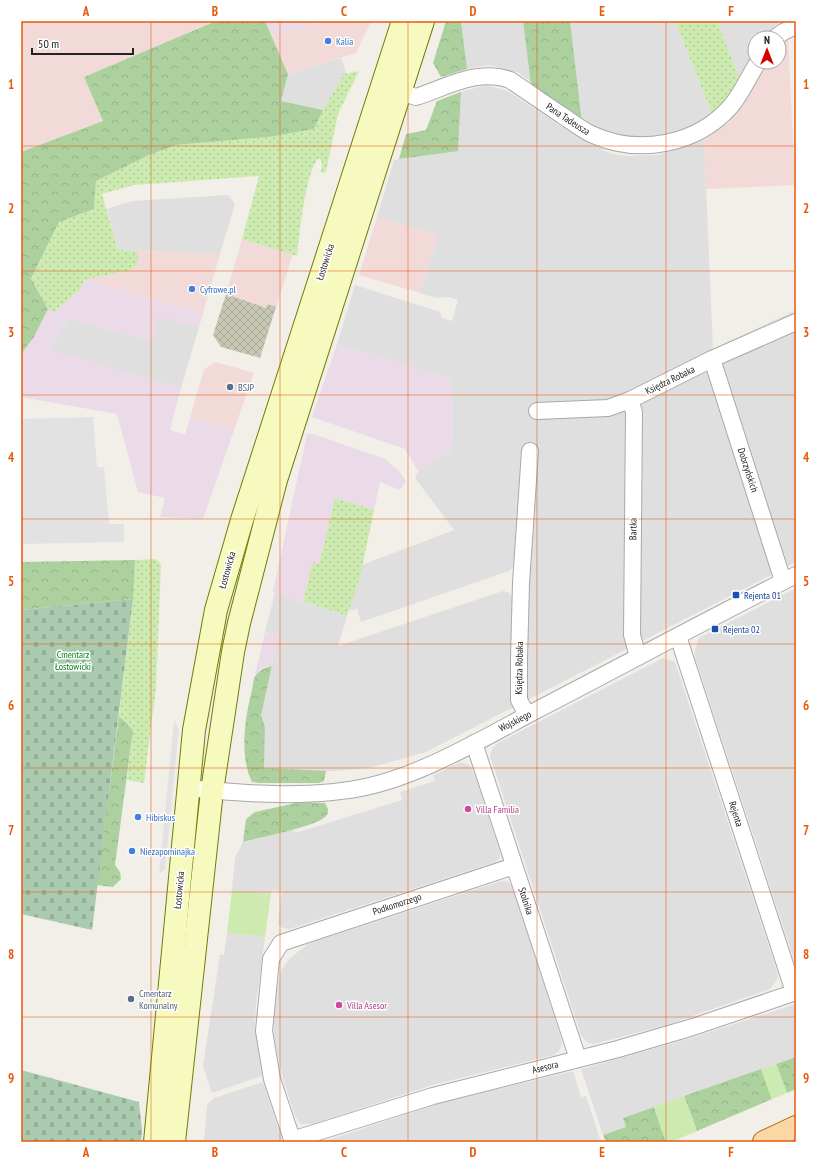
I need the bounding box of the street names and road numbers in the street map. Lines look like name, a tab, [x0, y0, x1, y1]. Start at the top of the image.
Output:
street label: Pana Tadeusza	[544, 100, 592, 138]
street label: Łostowicka	[313, 242, 337, 282]
street label: Księdza Robaka	[643, 362, 697, 398]
street label: Dobrzyńskich	[735, 446, 761, 494]
street label: Bartka	[626, 518, 640, 540]
street label: Łostowicka	[216, 550, 238, 590]
street label: Księdza Robaka	[512, 641, 526, 695]
street label: Wojskiego	[496, 707, 534, 735]
street label: Rejenta	[726, 800, 746, 828]
street label: Łostowicka	[171, 871, 187, 909]
street label: Stolnika	[515, 886, 537, 916]
street label: Podkomorzego	[371, 890, 423, 918]
street label: Asesora	[530, 1057, 560, 1077]

